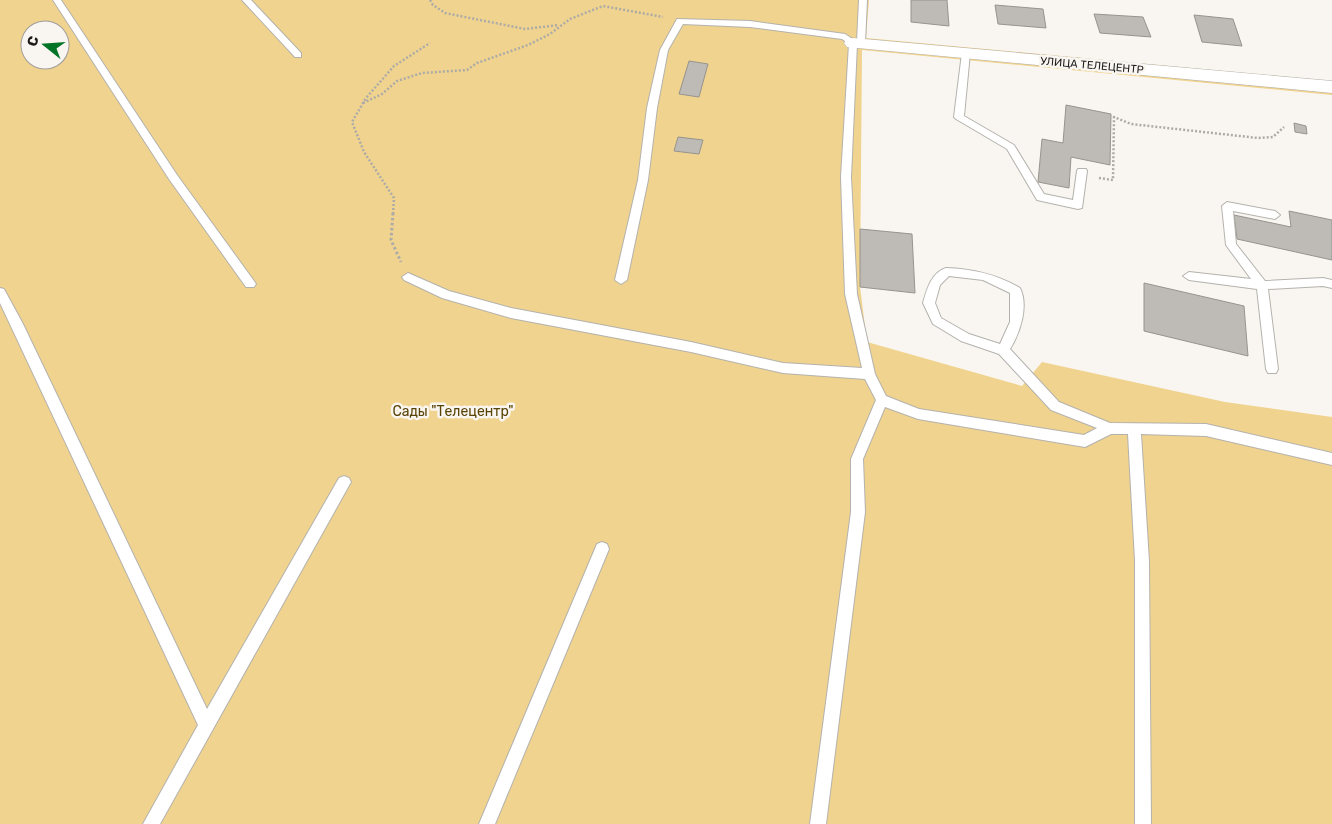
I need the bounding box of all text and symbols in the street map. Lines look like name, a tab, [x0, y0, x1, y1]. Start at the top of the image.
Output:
north arrow	[20, 20, 70, 70]
text: С	[23, 34, 43, 49]
street label: УЛИЦА ТЕЛЕЦЕНТР	[1040, 55, 1144, 76]
park label: Сады "Телецентр"	[392, 403, 514, 420]

